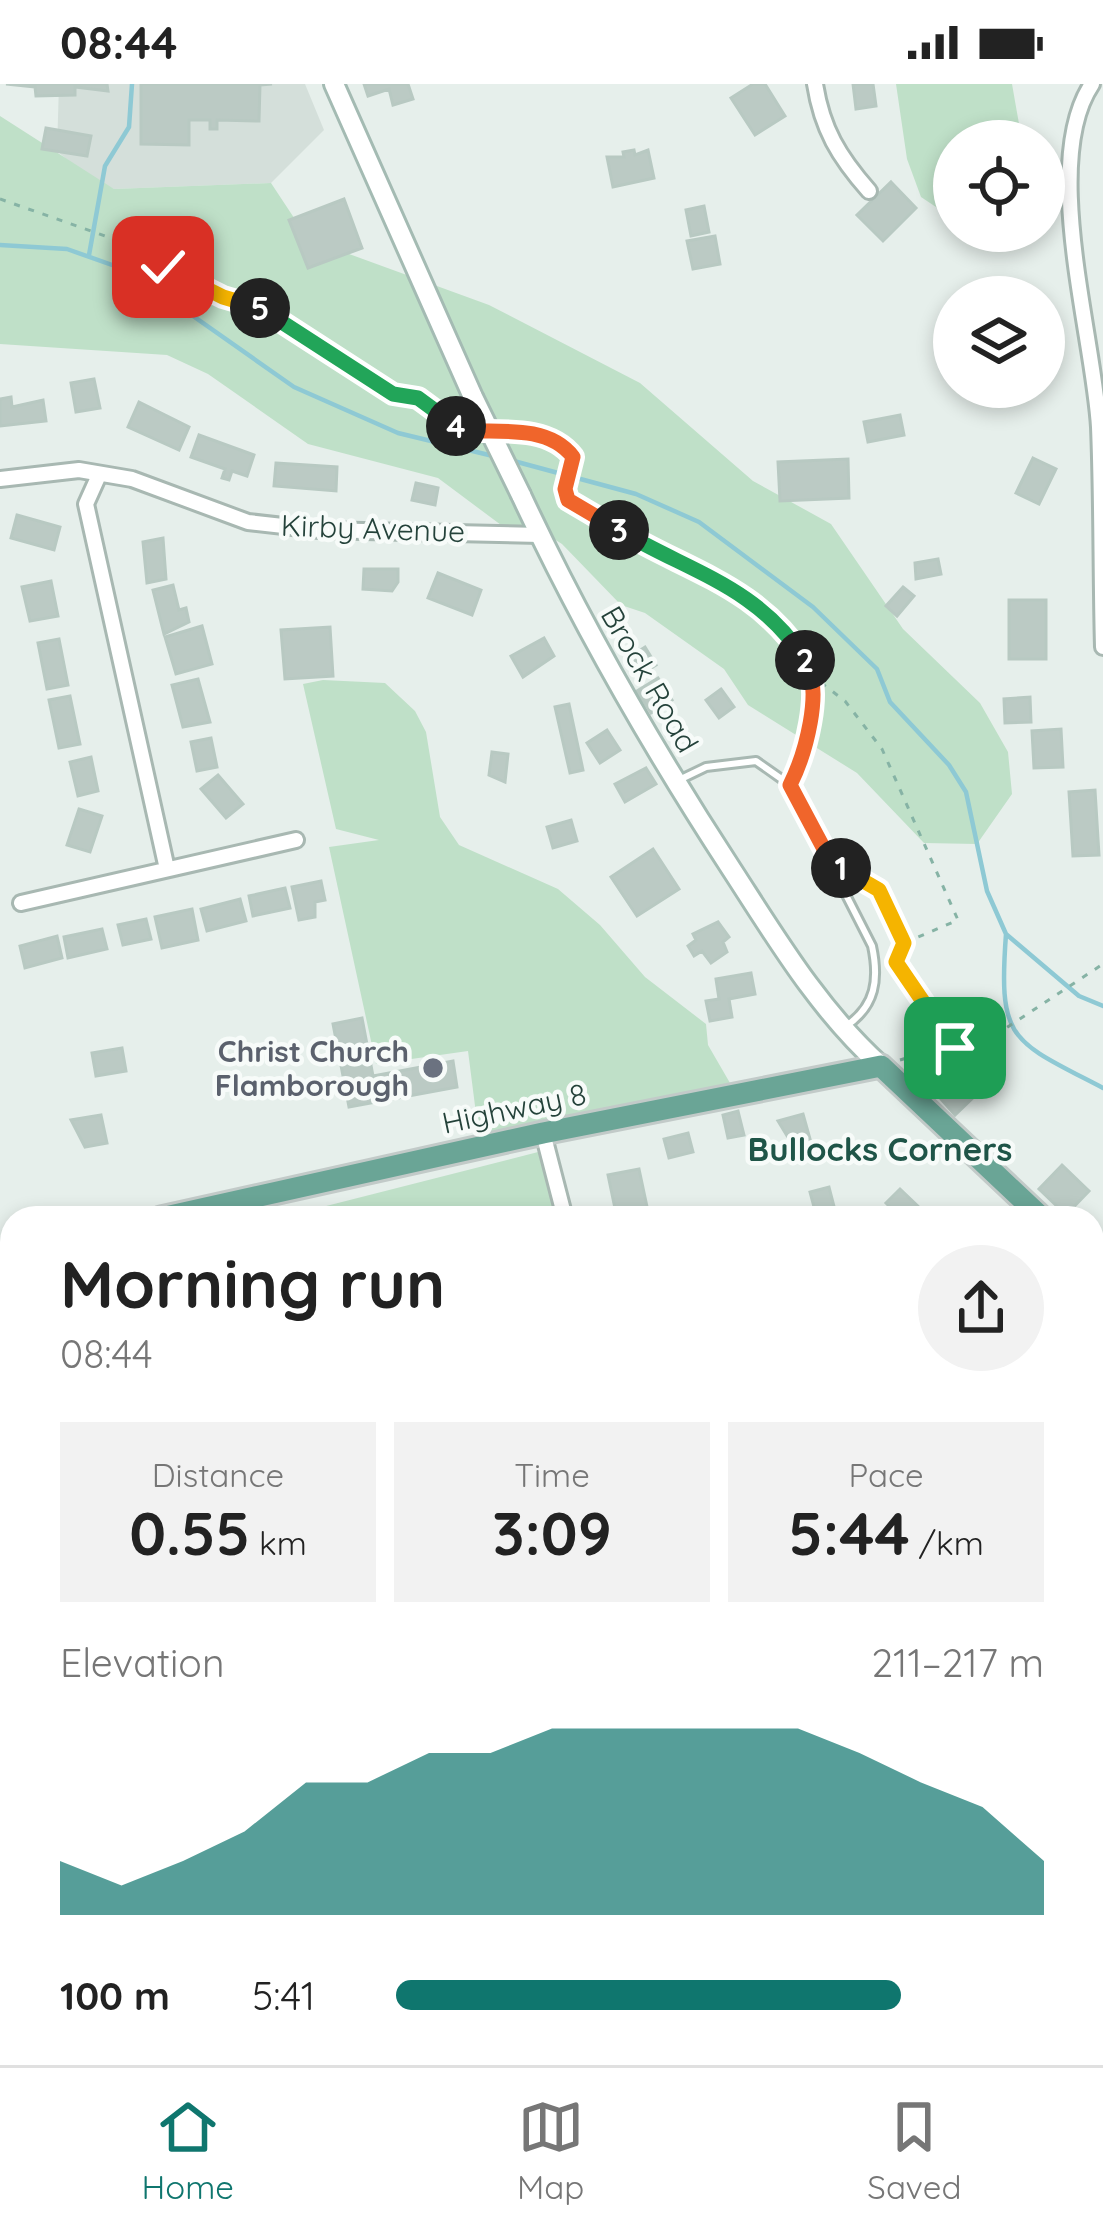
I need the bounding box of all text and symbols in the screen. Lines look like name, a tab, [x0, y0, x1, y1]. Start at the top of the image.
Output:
text: 08:44	[60, 14, 178, 70]
map controls	[933, 120, 1065, 408]
button: locate	[933, 120, 1065, 252]
pin	[112, 216, 214, 318]
icon: check	[130, 234, 196, 300]
button: layers	[933, 276, 1065, 408]
pin: 5	[230, 278, 290, 338]
text: 5	[250, 287, 270, 328]
pin: 4	[426, 396, 486, 456]
text: 4	[446, 405, 466, 446]
pin: 3	[589, 500, 649, 560]
street label: Kirby Avenue	[280, 506, 466, 550]
text: 3	[610, 509, 628, 550]
street label: Brock Road	[593, 599, 707, 759]
pin: 2	[775, 630, 835, 690]
text: 2	[796, 639, 814, 680]
pin: 1	[811, 838, 871, 898]
text: 1	[835, 847, 847, 888]
pin	[904, 997, 1006, 1099]
icon: arrive	[922, 1015, 988, 1081]
place label: Christ Church Flamborough	[215, 1032, 409, 1104]
marker: Christ Church Flamborough	[420, 1055, 446, 1081]
street label: Highway 8	[439, 1074, 589, 1142]
district label: Bullocks Corners	[748, 1128, 1012, 1169]
text: Morning run	[60, 1242, 445, 1325]
button: share	[918, 1245, 1044, 1371]
text: 08:44	[60, 1329, 153, 1378]
text: Distance	[152, 1454, 284, 1495]
text: Time	[514, 1454, 590, 1495]
text: Pace	[848, 1454, 924, 1495]
text: 0.55	[129, 1495, 250, 1570]
text: 3:09	[492, 1495, 612, 1570]
text: 5:44	[788, 1495, 910, 1570]
text: km	[250, 1522, 307, 1563]
text: /km	[910, 1522, 984, 1563]
text: Elevation	[60, 1638, 224, 1687]
text: 211–217 m	[871, 1638, 1044, 1687]
text: 100 m	[60, 1971, 170, 2020]
text: 5:41	[252, 1971, 315, 2020]
tab: Home	[142, 2094, 234, 2207]
tab: Map	[517, 2094, 584, 2207]
tab: Saved	[867, 2094, 961, 2207]

